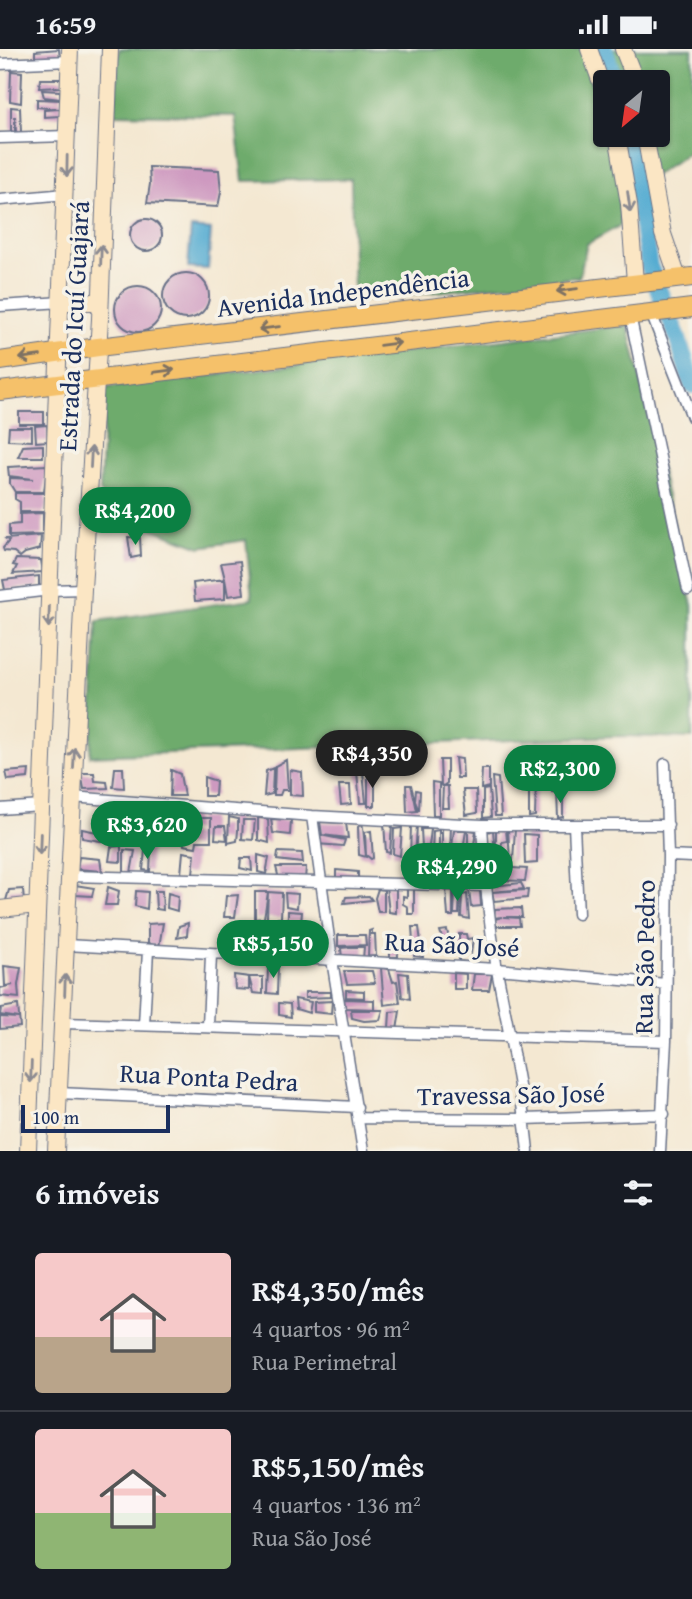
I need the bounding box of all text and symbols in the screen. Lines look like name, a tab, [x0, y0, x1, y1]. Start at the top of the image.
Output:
text: 16:59	[35, 5, 96, 44]
north arrow	[593, 70, 670, 147]
map controls	[593, 70, 670, 147]
one-way arrow	[60, 154, 74, 177]
one-way arrow	[622, 190, 635, 213]
street label: Estrada do Icuí Guajará	[47, 199, 99, 452]
one-way arrow	[95, 243, 108, 266]
street label: Avenida Independência	[215, 257, 472, 327]
one-way arrow	[556, 284, 579, 297]
one-way arrow	[258, 321, 280, 334]
one-way arrow	[378, 338, 401, 351]
one-way arrow	[19, 351, 42, 364]
one-way arrow	[152, 365, 175, 378]
one-way arrow	[84, 446, 97, 469]
pin: R$4,200	[70, 487, 200, 547]
text: R$4,200	[95, 493, 175, 526]
one-way arrow	[42, 605, 55, 628]
pin: R$4,350	[307, 731, 437, 790]
text: R$4,350	[332, 736, 412, 769]
pin: R$2,300	[495, 745, 625, 805]
one-way arrow	[68, 747, 81, 769]
text: R$2,300	[520, 751, 600, 784]
pin: R$3,620	[82, 801, 212, 861]
text: R$3,620	[107, 807, 187, 840]
one-way arrow	[33, 833, 46, 856]
pin: R$4,290	[392, 843, 522, 903]
text: R$4,290	[417, 849, 497, 882]
street label: Rua São Pedro	[623, 879, 665, 1035]
pin: R$5,150	[208, 921, 338, 980]
street label: Rua São José	[384, 921, 520, 967]
text: R$5,150	[233, 926, 313, 959]
one-way arrow	[58, 974, 71, 997]
street label: Rua Ponta Pedra	[119, 1053, 300, 1101]
one-way arrow	[24, 1060, 38, 1083]
street label: Travessa São José	[417, 1073, 605, 1115]
scale bar	[21, 1102, 170, 1134]
text: 100 m	[32, 1103, 79, 1131]
text: 6 imóveis	[35, 1171, 160, 1215]
icon: filters	[619, 1174, 657, 1212]
text: R$4,350/mês	[252, 1268, 424, 1312]
icon: home	[91, 1281, 175, 1365]
text: 4 quartos · 96 m²	[252, 1312, 410, 1345]
text: Rua Perimetral	[252, 1345, 397, 1378]
text: R$5,150/mês	[252, 1444, 424, 1488]
icon: home	[91, 1457, 175, 1541]
text: 4 quartos · 136 m²	[252, 1488, 421, 1521]
text: Rua São José	[252, 1521, 371, 1554]

